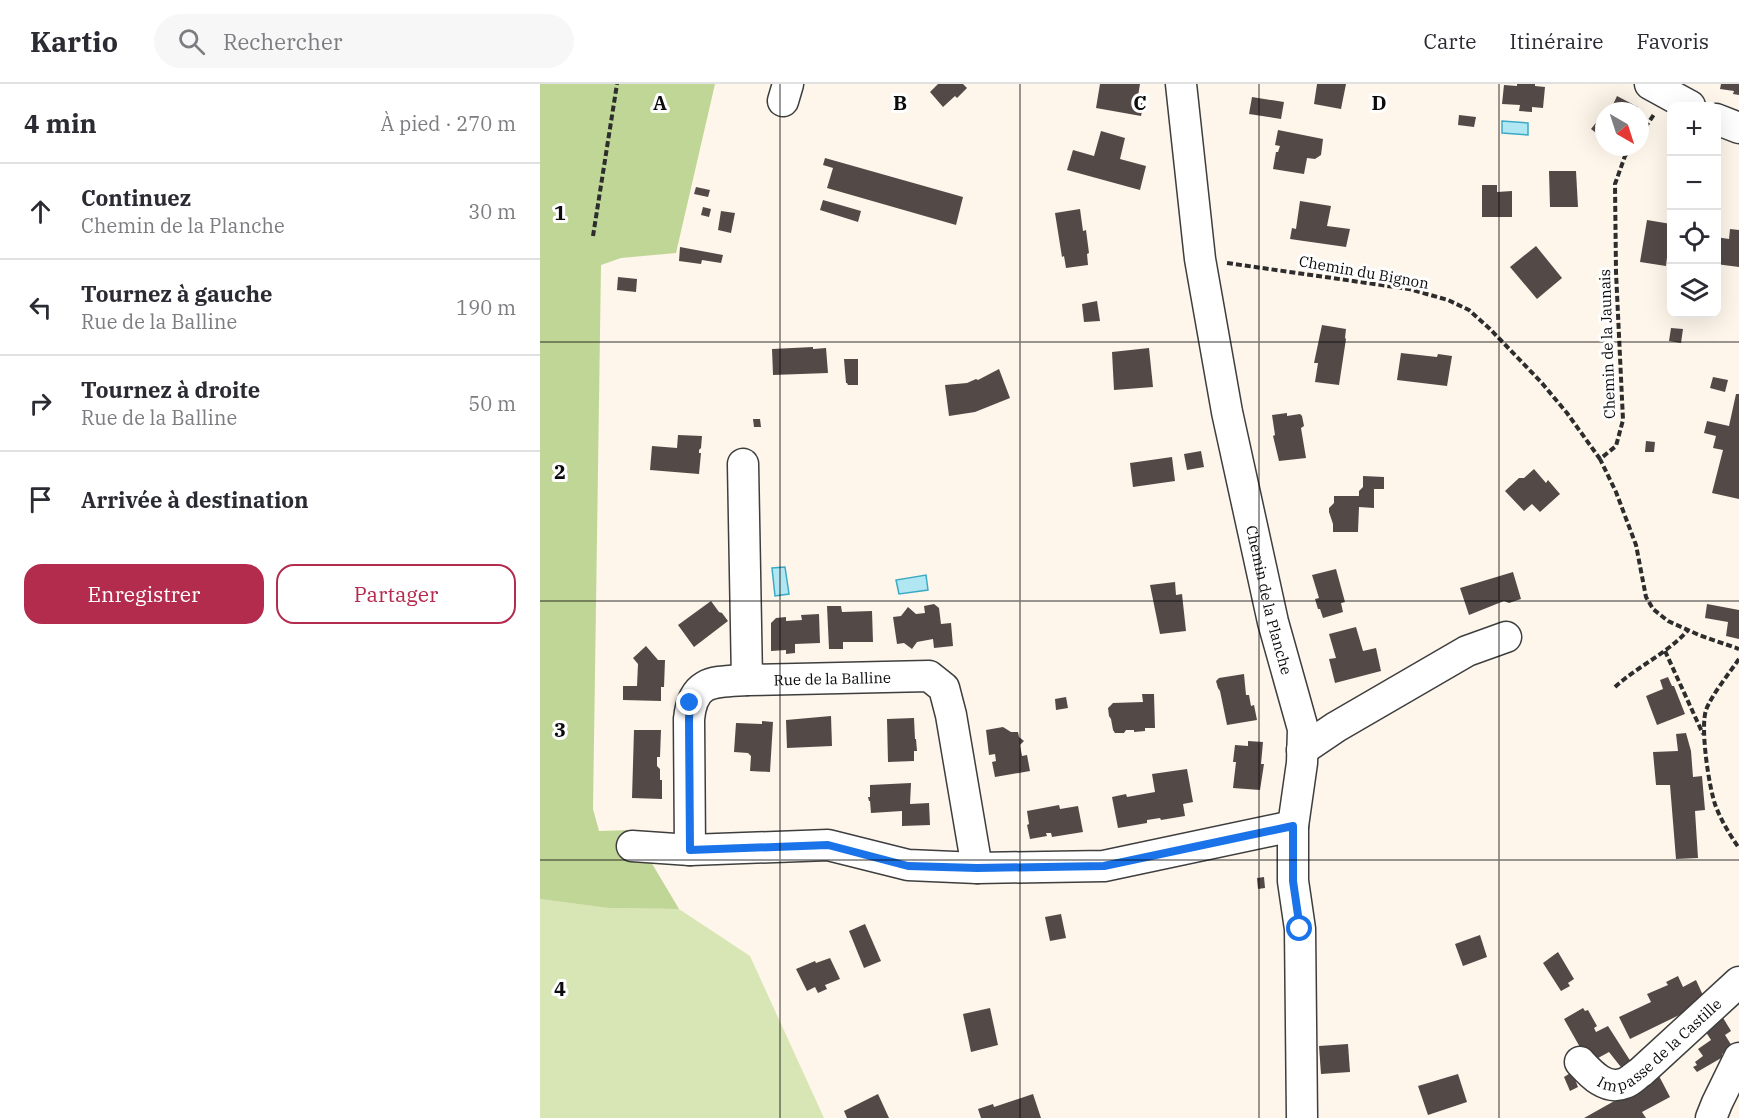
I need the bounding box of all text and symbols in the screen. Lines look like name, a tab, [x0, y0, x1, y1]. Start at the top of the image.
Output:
search box	[154, 14, 574, 68]
text: Kartio	[30, 23, 118, 60]
icon: search	[175, 25, 208, 58]
text: Rechercher	[223, 27, 342, 56]
text: Carte	[1423, 27, 1477, 55]
text: Itinéraire	[1510, 27, 1603, 55]
text: Favoris	[1636, 27, 1709, 55]
text: A	[653, 89, 667, 116]
text: B	[893, 89, 907, 116]
text: C	[1133, 89, 1147, 116]
text: D	[1371, 89, 1387, 116]
north arrow	[1595, 102, 1649, 156]
map controls	[1667, 102, 1721, 318]
button: +	[1667, 102, 1721, 156]
text: 4 min	[24, 106, 97, 140]
text: À pied · 270 m	[381, 110, 516, 137]
button: −	[1667, 156, 1721, 210]
text: Continuez	[81, 183, 191, 212]
icon: ahead	[24, 195, 57, 228]
text: 30 m	[468, 198, 516, 225]
text: 1	[554, 199, 566, 226]
button: locate	[1667, 210, 1721, 264]
text: Chemin de la Planche	[81, 212, 285, 239]
street label: Chemin du Bignon	[1298, 251, 1431, 293]
button: layers	[1667, 264, 1721, 318]
street label: Chemin de la Jaunais	[1595, 269, 1619, 419]
text: Tournez à gauche	[81, 279, 272, 308]
icon: left	[24, 291, 57, 324]
text: 190 m	[456, 294, 516, 321]
text: Rue de la Balline	[81, 308, 237, 335]
text: Tournez à droite	[81, 375, 260, 404]
icon: right	[24, 387, 57, 420]
text: 50 m	[468, 390, 516, 417]
text: Rue de la Balline	[81, 404, 237, 431]
text: 2	[554, 458, 566, 485]
icon: arrive	[24, 483, 57, 516]
text: Arrivée à destination	[81, 485, 309, 514]
street label: Chemin de la Planche	[1243, 523, 1297, 677]
button: Enregistrer	[24, 564, 264, 624]
button: Partager	[276, 564, 516, 624]
street label: Rue de la Balline	[773, 667, 891, 689]
route end	[676, 689, 702, 715]
text: 3	[554, 716, 566, 743]
route start	[1286, 915, 1312, 941]
text: 4	[554, 975, 566, 1002]
street label: Impasse de la Castille	[1594, 994, 1725, 1095]

